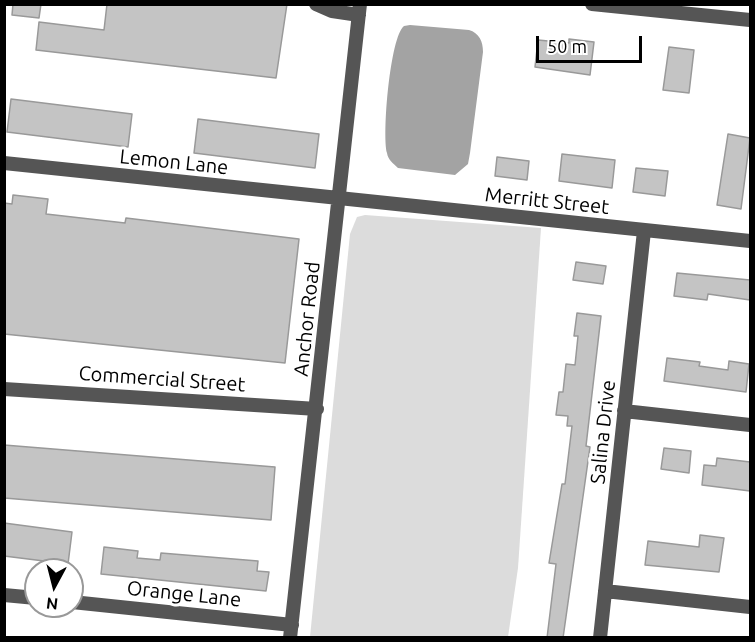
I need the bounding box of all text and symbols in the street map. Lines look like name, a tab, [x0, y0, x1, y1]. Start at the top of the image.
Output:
scale bar	[539, 24, 646, 62]
text: 50 m	[547, 36, 587, 56]
street label: Lemon Lane	[118, 144, 230, 180]
street label: Merritt Street	[484, 183, 610, 219]
street label: Anchor Road	[289, 261, 325, 377]
street label: Commercial Street	[78, 361, 246, 397]
street label: Salina Drive	[586, 379, 620, 485]
north arrow	[24, 558, 84, 618]
street label: Orange Lane	[126, 576, 242, 612]
text: N	[45, 594, 59, 614]

